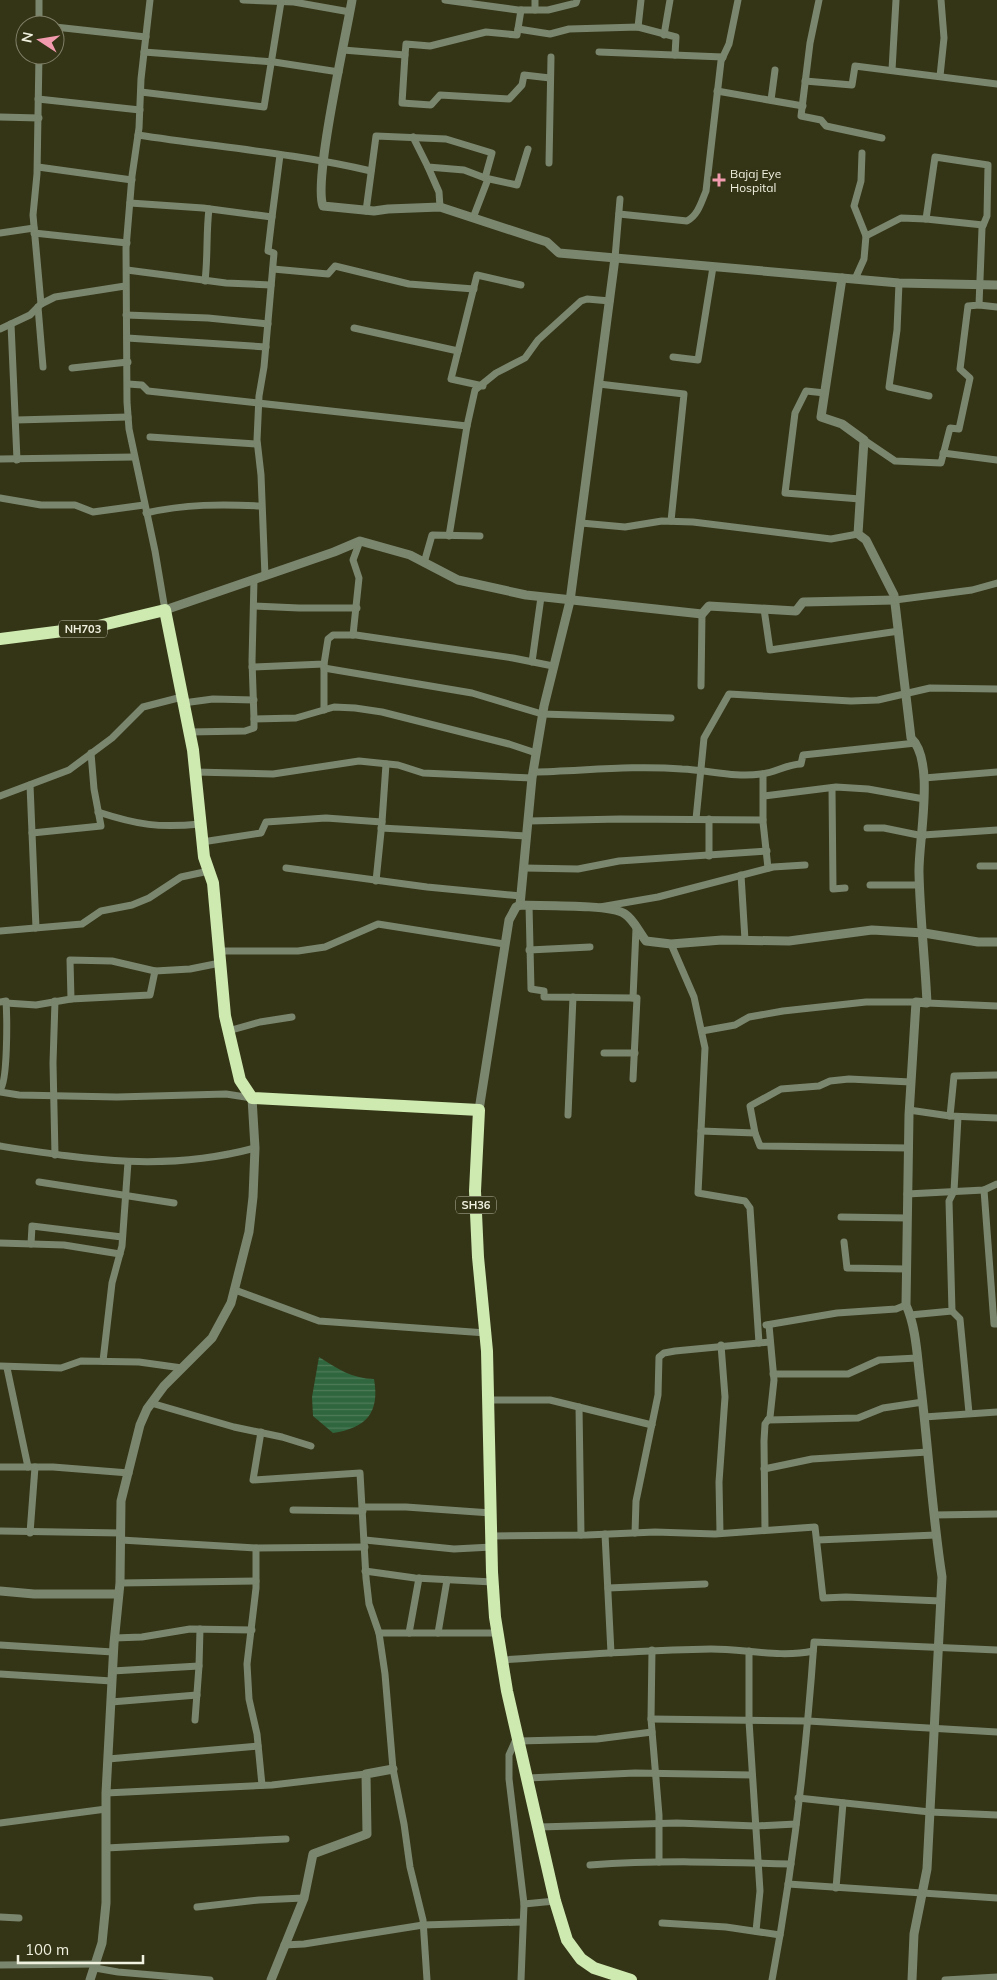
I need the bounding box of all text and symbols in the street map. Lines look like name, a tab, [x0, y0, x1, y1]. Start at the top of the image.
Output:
north arrow	[15, 15, 65, 65]
text: N	[17, 30, 37, 44]
place label: Bajaj Eye Hospital	[730, 166, 781, 195]
marker: Bajaj Eye Hospital	[712, 173, 726, 187]
road number: NH703	[59, 620, 107, 638]
road number: SH36	[456, 1196, 496, 1214]
scale bar	[18, 1932, 142, 1964]
text: 100 m	[25, 1940, 69, 1959]

